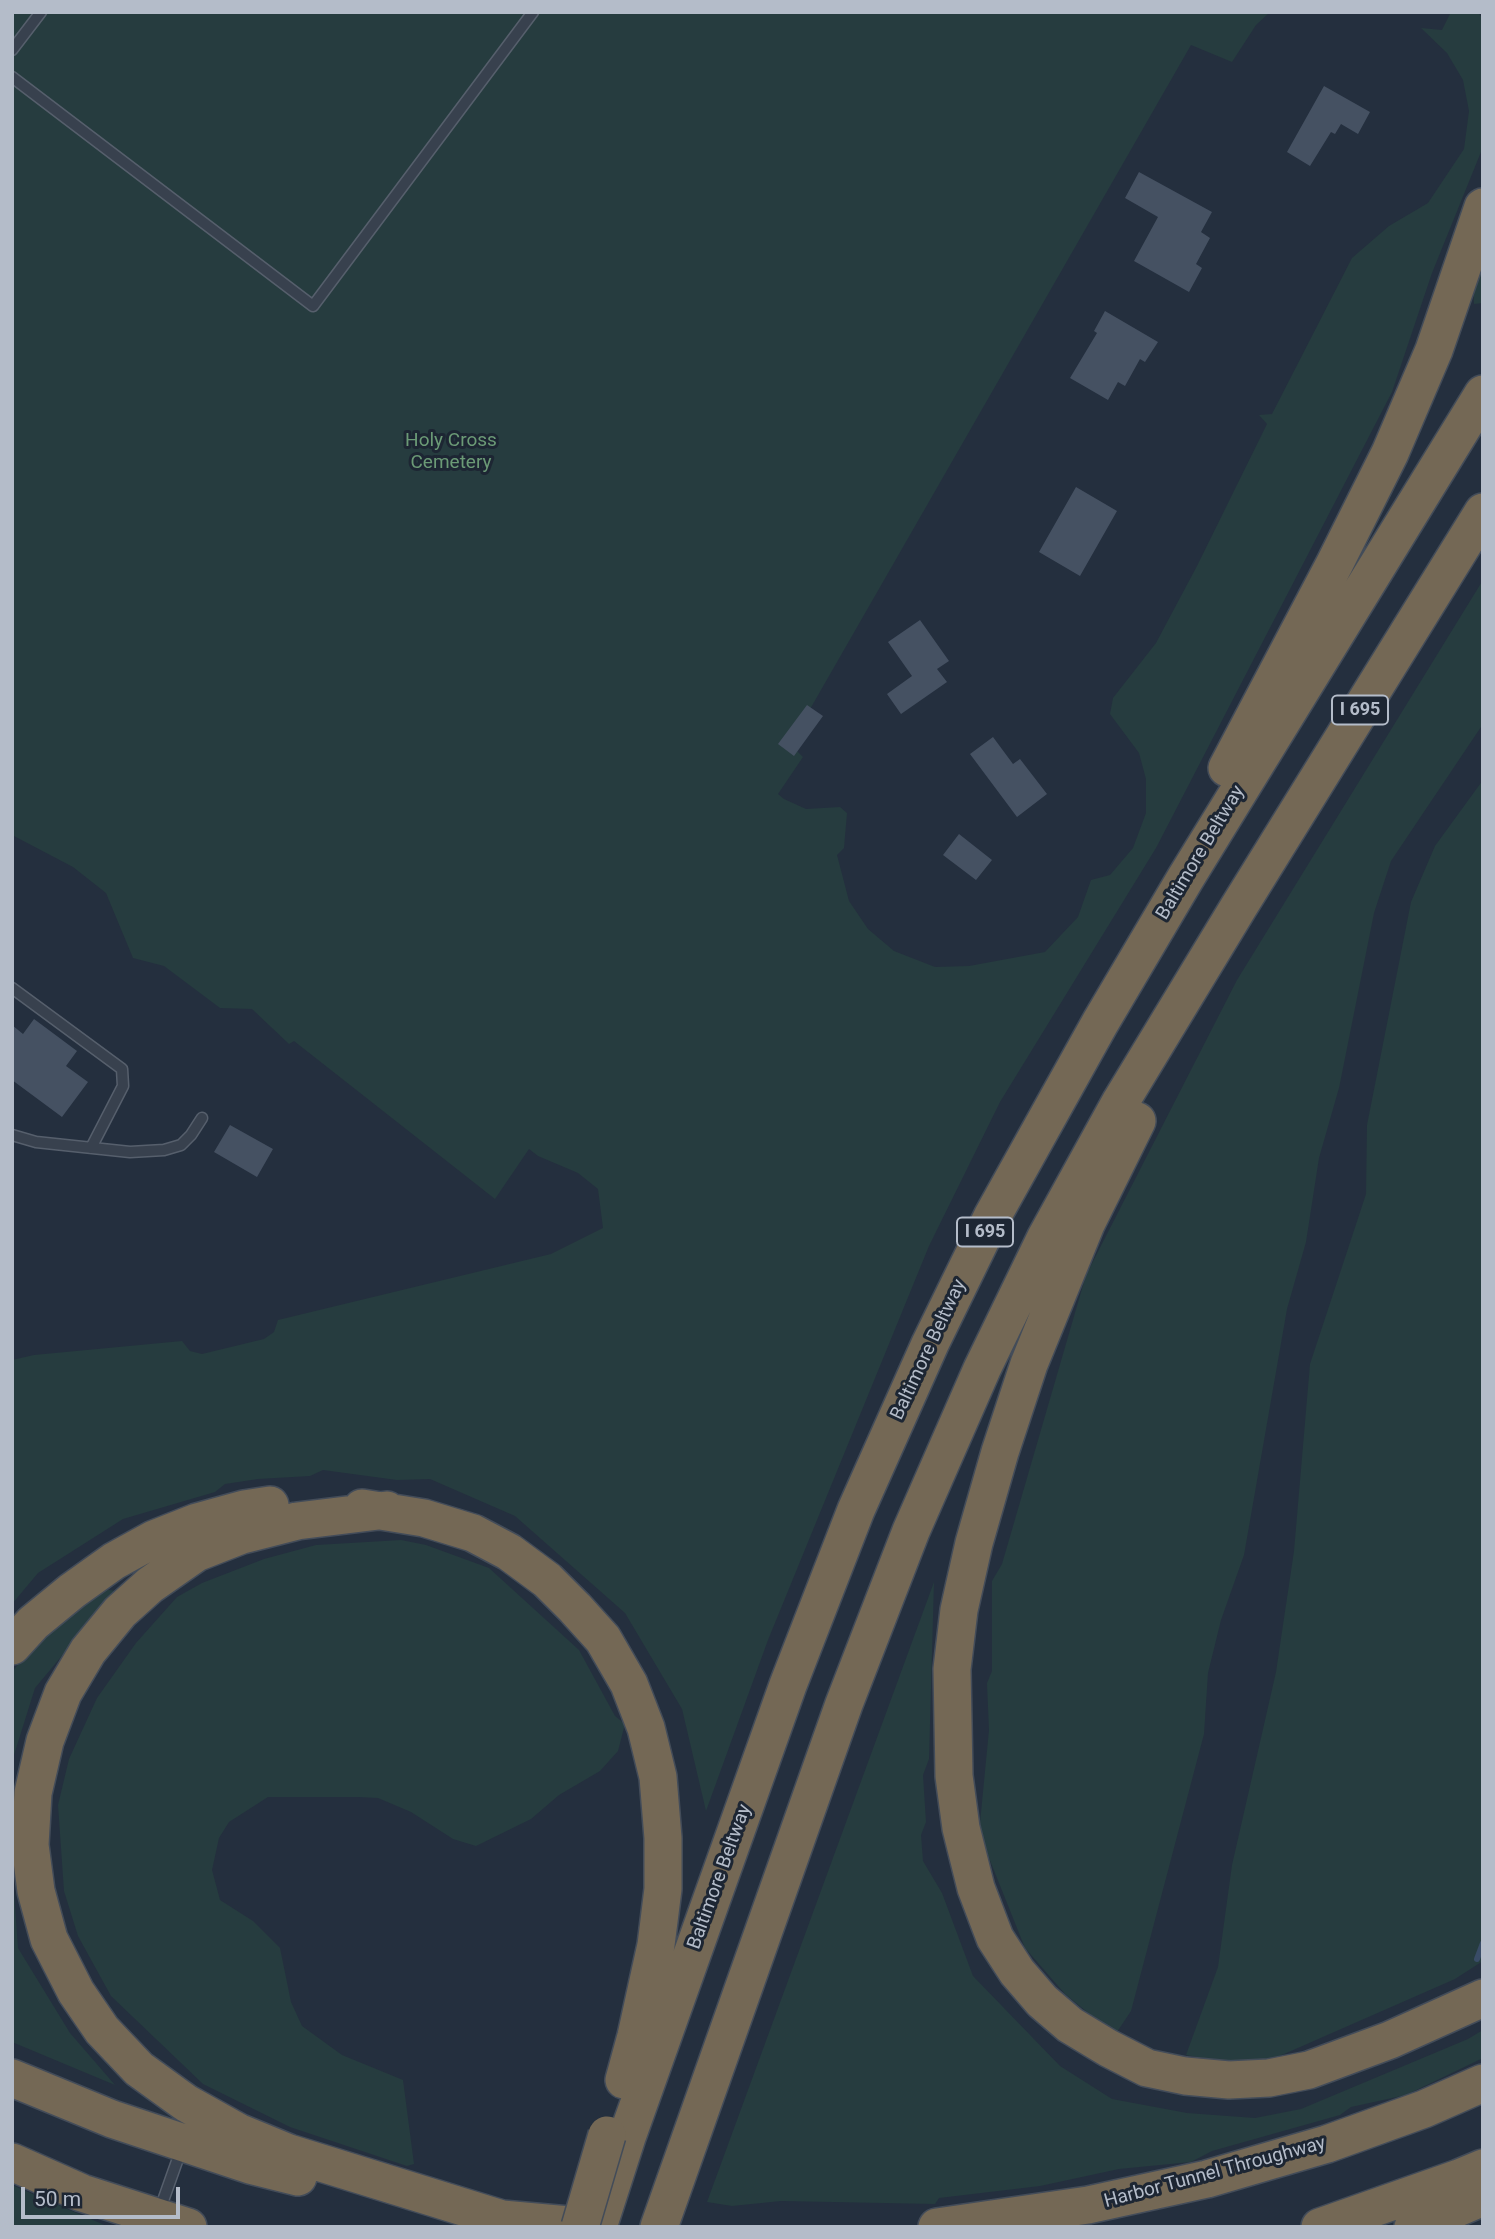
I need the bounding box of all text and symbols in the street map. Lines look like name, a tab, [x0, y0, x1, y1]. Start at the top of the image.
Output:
park label: Holy Cross Cemetery	[405, 430, 497, 474]
road number: I 695	[1332, 696, 1388, 724]
street label: Baltimore Beltway	[1152, 782, 1250, 924]
road number: I 695	[957, 1218, 1013, 1246]
street label: Baltimore Beltway	[886, 1276, 972, 1424]
street label: Baltimore Beltway	[683, 1802, 757, 1952]
street label: Harbor Tunnel Throughway	[1102, 2132, 1328, 2214]
scale bar	[24, 2172, 184, 2216]
text: 50 m	[34, 2187, 81, 2211]

